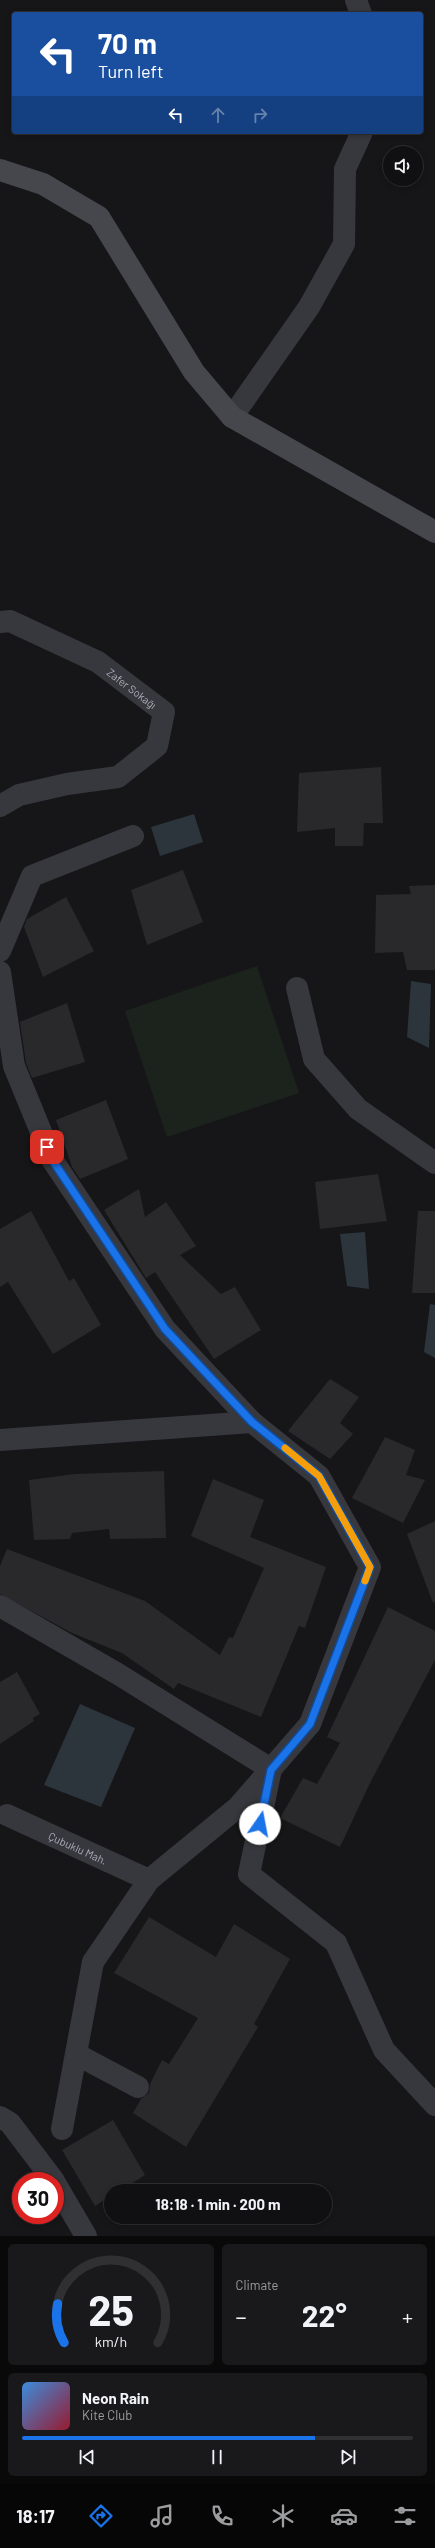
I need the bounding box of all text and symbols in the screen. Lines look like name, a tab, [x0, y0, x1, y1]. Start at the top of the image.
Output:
text: 70 m	[98, 26, 157, 60]
icon: left	[32, 28, 84, 80]
text: Turn left	[98, 60, 164, 82]
icon: left	[165, 104, 187, 126]
icon: ahead	[207, 104, 229, 126]
icon: right	[249, 104, 271, 126]
map controls	[383, 146, 423, 186]
button: sound	[383, 146, 423, 186]
street label: Zafer Sokağı	[105, 665, 160, 711]
pin	[30, 1130, 64, 1164]
icon: arrive	[36, 1136, 58, 1158]
position arrow	[239, 1803, 281, 1845]
street label: Çubuklu Mah.	[47, 1828, 109, 1866]
speed limit sign: 30	[12, 2172, 64, 2224]
text: 18:18 · 1 min · 200 m	[155, 2195, 281, 2213]
text: Climate	[236, 2277, 279, 2293]
text: 25	[88, 2283, 134, 2333]
text: 22°	[302, 2297, 347, 2333]
text: −	[236, 2303, 247, 2329]
text: +	[402, 2303, 413, 2329]
text: km/h	[95, 2332, 127, 2349]
text: Neon Rain	[82, 2389, 149, 2407]
text: Kite Club	[82, 2407, 132, 2423]
icon: previous	[76, 2446, 98, 2468]
icon: pause	[206, 2446, 228, 2468]
icon: next	[337, 2446, 359, 2468]
icon: directions	[87, 2502, 115, 2530]
icon: music	[148, 2502, 176, 2530]
icon: phone	[208, 2502, 236, 2530]
icon: climate	[269, 2502, 297, 2530]
icon: car	[330, 2502, 358, 2530]
icon: filters	[391, 2502, 419, 2530]
text: 18:17	[16, 2505, 54, 2527]

